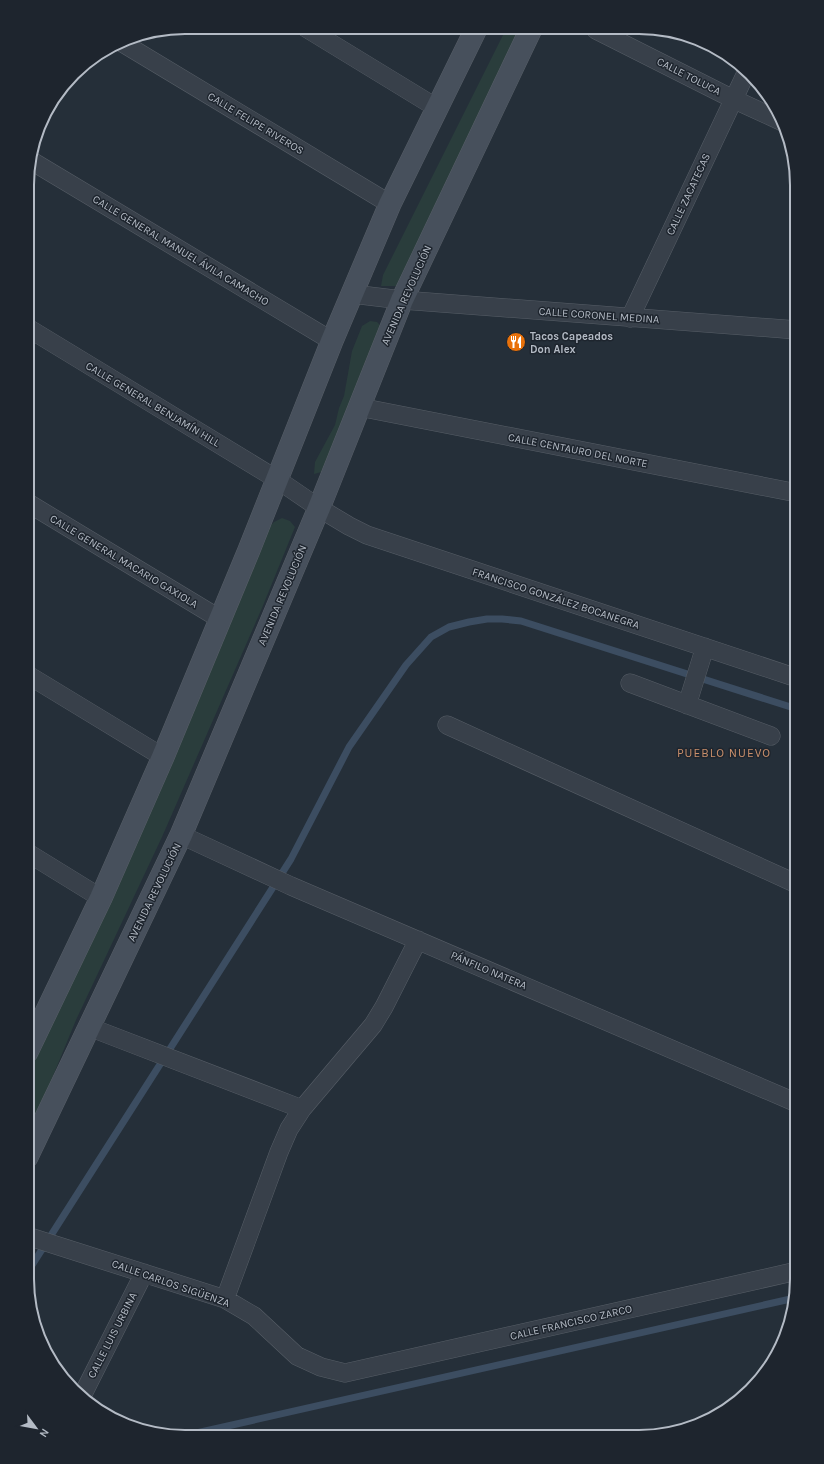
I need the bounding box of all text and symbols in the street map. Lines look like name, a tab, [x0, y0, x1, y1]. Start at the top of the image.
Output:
street label: CALLE TOLUCA	[655, 55, 724, 98]
street label: CALLE FELIPE RIVEROS	[205, 90, 306, 157]
street label: CALLE ZACATECAS	[664, 151, 713, 237]
street label: CALLE GENERAL MANUEL ÁVILA CAMACHO	[90, 191, 272, 308]
street label: AVENIDA REVOLUCIÓN	[377, 242, 434, 347]
street label: CALLE CORONEL MEDINA	[538, 305, 660, 326]
place label: Tacos Capeados Don Alex	[530, 330, 613, 356]
restaurant icon: Tacos Capeados Don Alex	[505, 331, 527, 353]
street label: CALLE GENERAL BENJAMÍN HILL	[83, 357, 224, 450]
street label: CALLE CENTAURO DEL NORTE	[507, 431, 649, 470]
street label: CALLE GENERAL MACARIO GAXIOLA	[47, 512, 201, 611]
street label: AVENIDA REVOLUCIÓN	[254, 542, 310, 647]
street label: FRANCISCO GONZÁLEZ BOCANEGRA	[471, 563, 642, 632]
district label: PUEBLO NUEVO	[677, 746, 771, 760]
street label: AVENIDA REVOLUCIÓN	[123, 840, 184, 944]
street label: PÁNFILO NATERA	[449, 947, 530, 993]
street label: CALLE CARLOS SIGÜENZA	[110, 1256, 233, 1310]
street label: CALLE LUIS URBINA	[85, 1290, 140, 1380]
street label: CALLE FRANCISCO ZARCO	[509, 1302, 633, 1343]
north arrow	[16, 1408, 56, 1448]
text: N	[36, 1426, 52, 1440]

